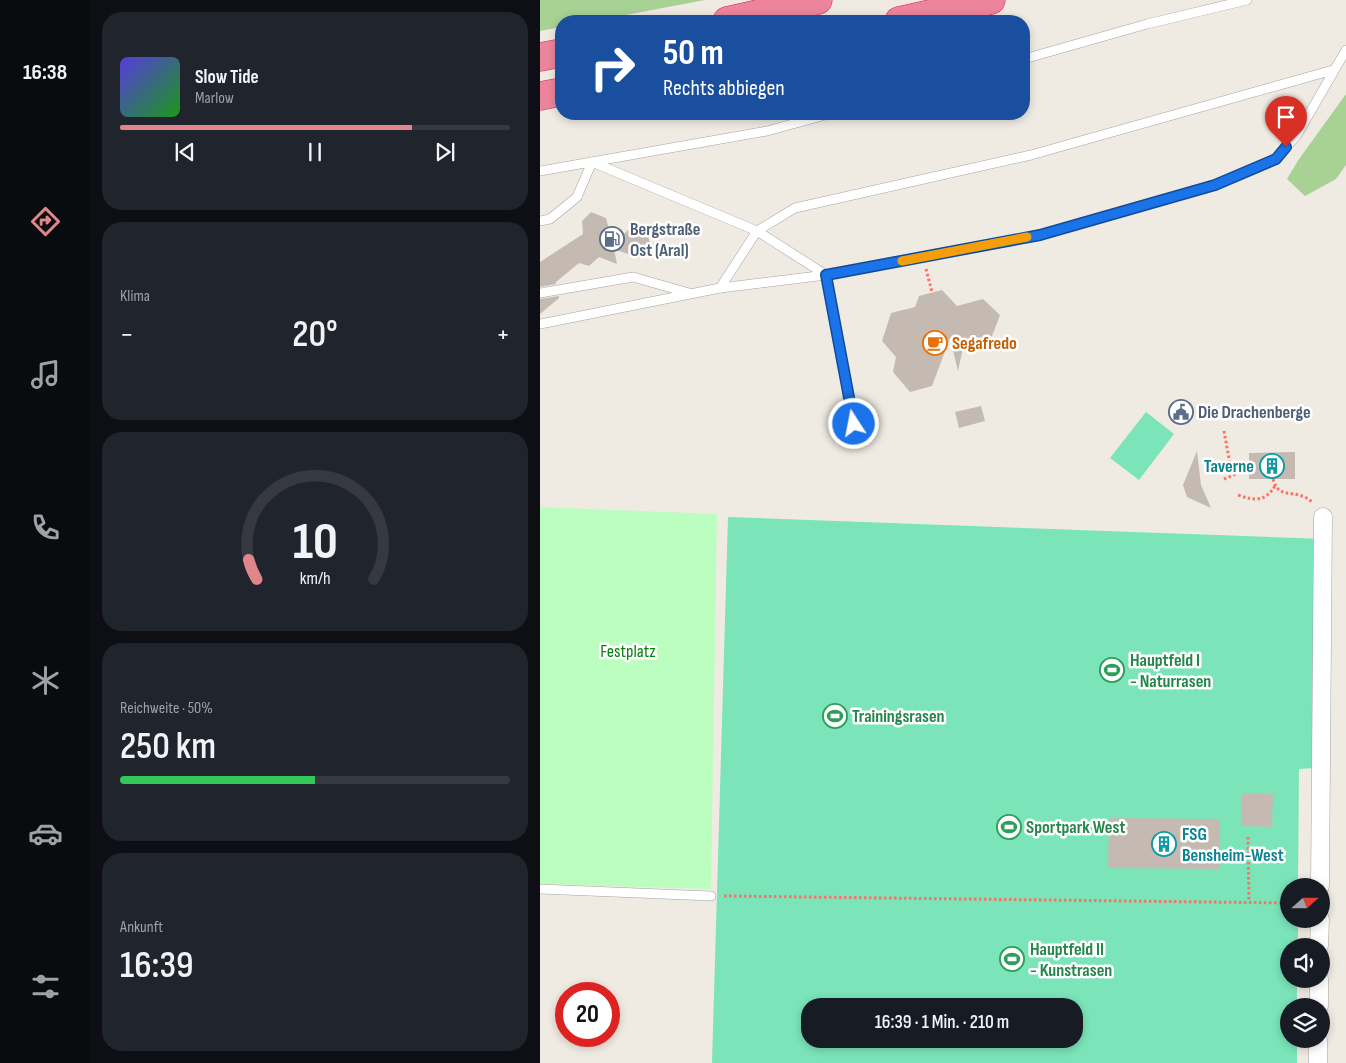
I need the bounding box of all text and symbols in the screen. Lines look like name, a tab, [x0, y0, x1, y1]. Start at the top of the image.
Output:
text: 50 m	[663, 32, 724, 75]
icon: right	[580, 35, 645, 100]
text: 16:38	[23, 59, 67, 86]
text: Slow Tide	[195, 66, 259, 89]
text: Rechts abbiegen	[663, 75, 785, 102]
text: Marlow	[195, 89, 234, 108]
pin	[1265, 96, 1307, 147]
icon: arrive	[1272, 103, 1300, 131]
icon: previous	[171, 138, 199, 166]
icon: pause	[301, 138, 329, 166]
icon: next	[431, 138, 459, 166]
icon: directions	[28, 204, 63, 239]
place label: Bergstraße Ost (Aral)	[630, 219, 700, 261]
fuel station icon: Bergstraße Ost (Aral)	[599, 226, 625, 252]
text: Klima	[120, 287, 150, 306]
text: 20°	[292, 312, 338, 357]
text: −	[120, 318, 134, 351]
text: +	[496, 318, 510, 351]
cafe icon: Segafredo	[922, 330, 948, 356]
place label: Segafredo	[952, 333, 1017, 354]
icon: music	[28, 357, 63, 392]
position arrow	[827, 397, 879, 449]
public building icon: Die Drachenberge	[1168, 399, 1194, 425]
place label: Die Drachenberge	[1198, 402, 1311, 423]
building icon: Taverne	[1259, 453, 1285, 479]
place label: Taverne	[1204, 456, 1254, 477]
icon: phone	[28, 510, 63, 545]
text: 10	[292, 511, 338, 574]
text: km/h	[300, 568, 330, 589]
park label: Festplatz	[600, 641, 656, 662]
place label: Hauptfeld I - Naturrasen	[1130, 650, 1211, 692]
sports icon: Hauptfeld I - Naturrasen	[1099, 657, 1125, 683]
icon: climate	[28, 663, 63, 698]
text: Reichweite · 50%	[120, 699, 213, 718]
sports icon: Trainingsrasen	[822, 703, 848, 729]
place label: Trainingsrasen	[852, 706, 945, 727]
text: 250 km	[120, 724, 216, 769]
sports icon: Sportpark West	[996, 814, 1022, 840]
icon: car	[28, 816, 63, 851]
place label: Sportpark West	[1026, 817, 1125, 838]
place label: FSG Bensheim-West	[1182, 824, 1284, 866]
building icon: FSG Bensheim-West	[1151, 831, 1177, 857]
north arrow	[1280, 878, 1330, 928]
map controls	[1280, 878, 1330, 1048]
text: Ankunft	[120, 918, 163, 937]
button: sound	[1280, 938, 1330, 988]
place label: Hauptfeld II - Kunstrasen	[1030, 939, 1112, 981]
text: 16:39	[120, 943, 194, 988]
sports icon: Hauptfeld II - Kunstrasen	[999, 946, 1025, 972]
icon: filters	[28, 969, 63, 1004]
speed limit sign: 20	[555, 982, 620, 1047]
button: layers	[1280, 998, 1330, 1048]
text: 16:39 · 1 Min. · 210 m	[875, 1011, 1009, 1034]

